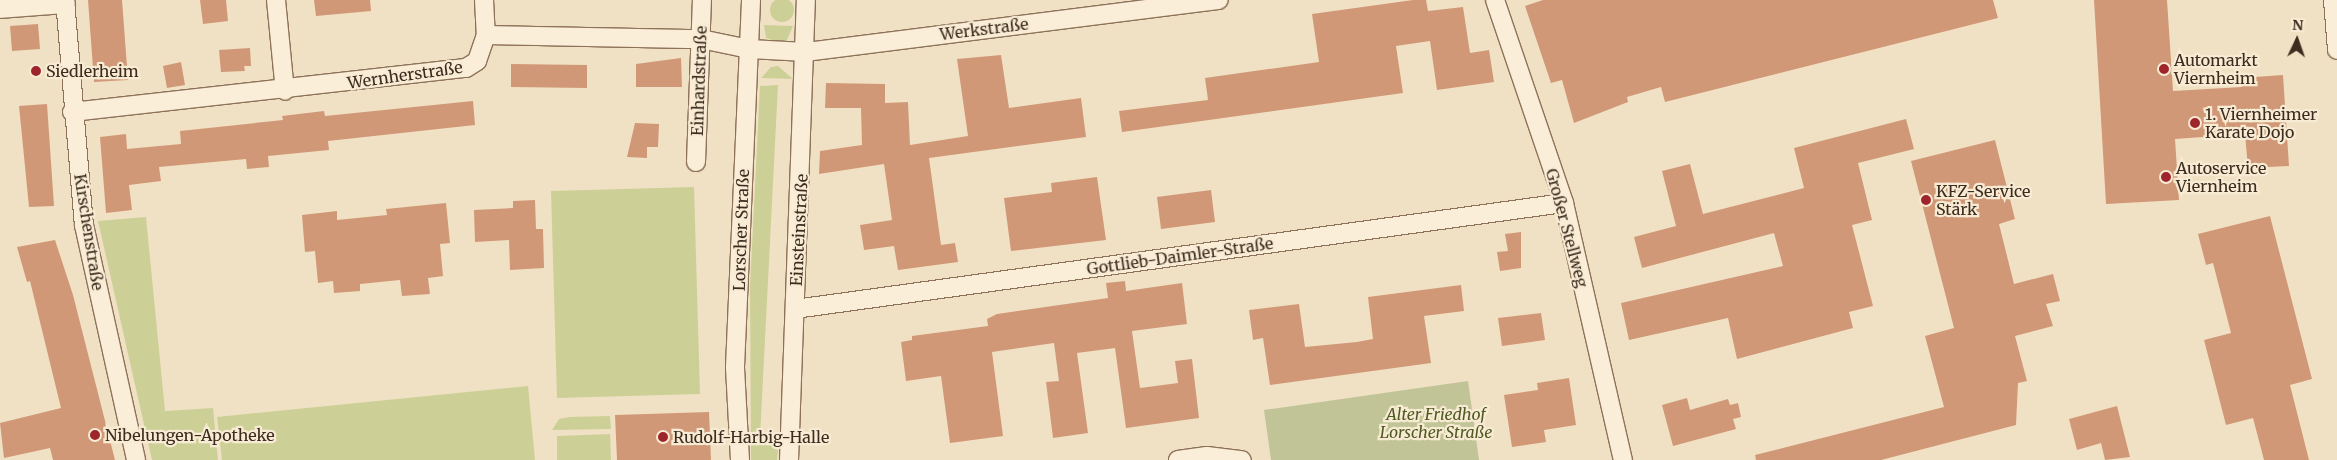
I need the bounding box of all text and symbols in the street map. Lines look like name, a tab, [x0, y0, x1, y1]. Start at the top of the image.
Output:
street label: Werkstraße	[939, 14, 1029, 44]
north arrow	[2272, 15, 2322, 65]
text: N	[2292, 16, 2304, 34]
street label: Einhardstraße	[687, 26, 711, 136]
place label: Automarkt Viernheim	[2174, 50, 2258, 88]
street label: Wernherstraße	[346, 57, 464, 93]
place label: Siedlerheim	[46, 61, 139, 81]
marker: Automarkt Viernheim	[2158, 63, 2170, 75]
marker: Siedlerheim	[30, 65, 42, 77]
place label: 1. Viernheimer Karate Dojo	[2205, 104, 2317, 142]
marker: 1. Viernheimer Karate Dojo	[2189, 117, 2201, 129]
place label: Autoservice Viernheim	[2176, 158, 2266, 196]
street label: Großer Stellweg	[1542, 167, 1592, 289]
street label: Lorscher Straße	[729, 169, 753, 291]
marker: Autoservice Viernheim	[2160, 171, 2172, 183]
street label: Kirschenstraße	[70, 172, 108, 292]
street label: Einsteinstraße	[786, 173, 812, 287]
place label: KFZ-Service Stärk	[1936, 181, 2030, 219]
marker: KFZ-Service Stärk	[1920, 194, 1932, 206]
street label: Gottlieb-Daimler-Straße	[1086, 233, 1274, 279]
park label: Alter Friedhof Lorscher Straße	[1380, 404, 1492, 442]
place label: Nibelungen-Apotheke	[105, 425, 275, 445]
place label: Rudolf-Harbig-Halle	[673, 427, 829, 447]
marker: Nibelungen-Apotheke	[89, 429, 101, 441]
marker: Rudolf-Harbig-Halle	[657, 431, 669, 443]

